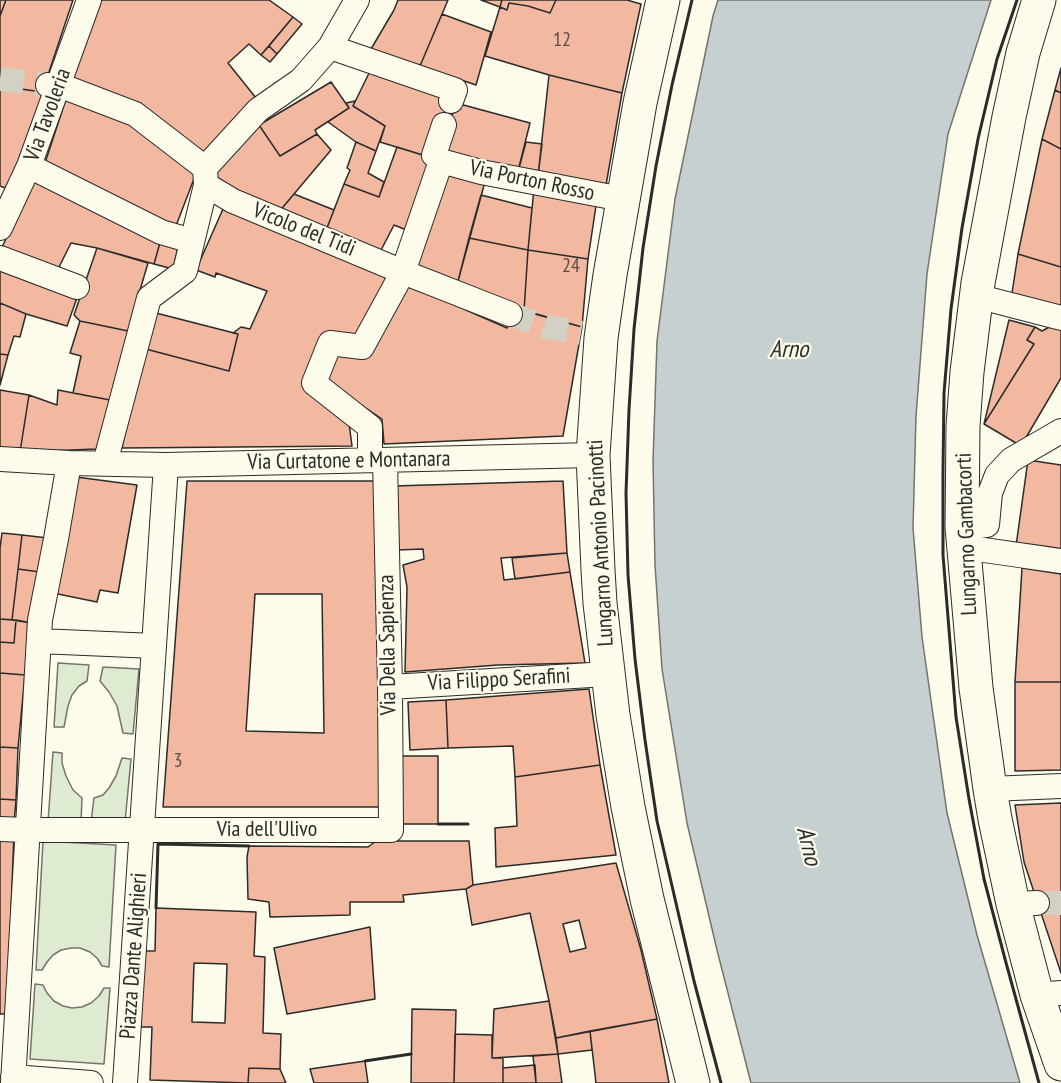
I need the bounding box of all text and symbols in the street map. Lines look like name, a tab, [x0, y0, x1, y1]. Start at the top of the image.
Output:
house number: 12	[553, 28, 571, 52]
street label: Via Tavoleria	[19, 65, 77, 165]
street label: Via Porton Rosso	[467, 155, 597, 207]
street label: Vicolo del Tidi	[249, 197, 359, 263]
house number: 24	[562, 254, 580, 278]
water label: Arno	[770, 336, 808, 364]
street label: Lungarno Antonio Pacinotti	[582, 439, 620, 647]
street label: Via Curtatone e Montanara	[247, 446, 451, 476]
street label: Lungarno Gambacorti	[951, 452, 983, 616]
street label: Via Della Sapienza	[374, 574, 402, 716]
street label: Via Filippo Serafini	[427, 663, 571, 697]
house number: 3	[174, 749, 182, 773]
street label: Via dell'Ulivo	[217, 817, 317, 843]
water label: Arno	[789, 824, 827, 868]
street label: Piazza Dante Alighieri	[115, 872, 153, 1040]

